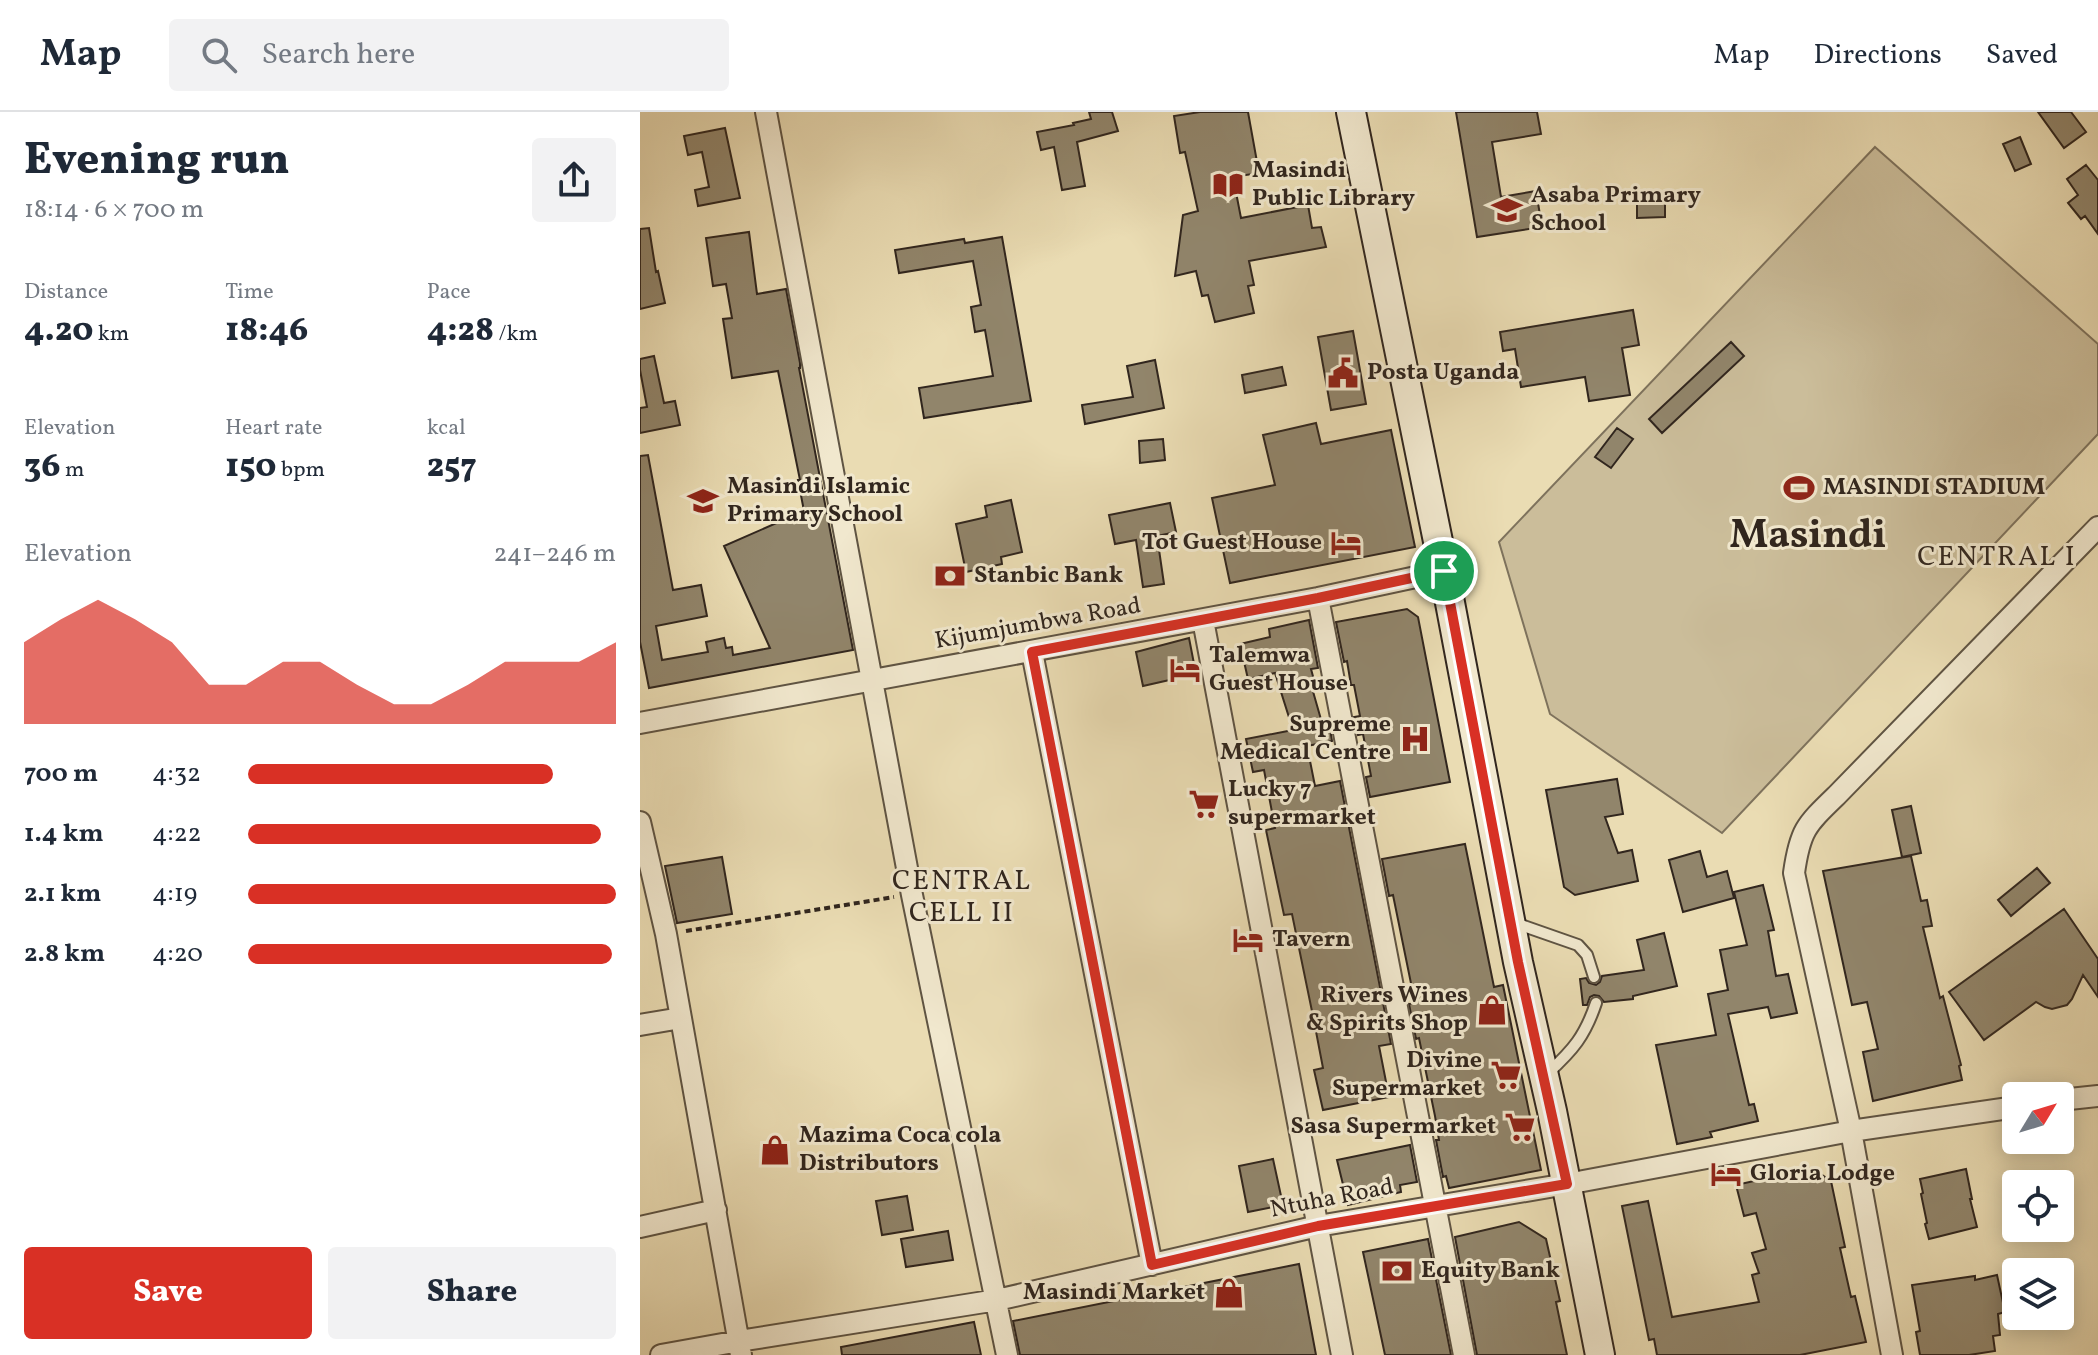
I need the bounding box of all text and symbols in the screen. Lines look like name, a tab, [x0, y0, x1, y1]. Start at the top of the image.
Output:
search box	[169, 19, 729, 91]
text: Map	[40, 29, 121, 82]
icon: search	[197, 33, 241, 77]
text: Search here	[261, 34, 415, 76]
text: Map	[1714, 36, 1770, 75]
text: Directions	[1814, 36, 1942, 75]
text: Saved	[1986, 36, 2058, 75]
text: Evening run	[24, 131, 290, 192]
button: share	[532, 138, 616, 222]
place label: Masindi Public Library	[1252, 154, 1416, 216]
library icon: Masindi Public Library	[1211, 168, 1245, 202]
place label: Asaba Primary School	[1531, 179, 1701, 241]
text: 18:14 · 6 × 700 m	[24, 192, 204, 228]
school or university icon: Asaba Primary School	[1490, 193, 1524, 227]
text: Distance	[24, 277, 108, 308]
text: Time	[225, 277, 274, 308]
text: Pace	[427, 277, 471, 308]
text: 4.20	[24, 308, 93, 355]
text: 18:46	[225, 308, 308, 355]
text: 4:28	[427, 308, 494, 355]
text: km	[93, 319, 129, 350]
text: /km	[494, 319, 538, 350]
public building icon: Posta Uganda	[1326, 356, 1360, 390]
place label: Posta Uganda	[1367, 356, 1519, 390]
text: Elevation	[24, 413, 115, 444]
text: Heart rate	[225, 413, 322, 444]
text: kcal	[427, 413, 466, 444]
text: 36	[24, 444, 61, 491]
text: 150	[225, 444, 277, 491]
text: 257	[427, 444, 477, 491]
text: m	[61, 455, 84, 486]
text: bpm	[277, 455, 325, 486]
place label: Masindi Islamic Primary School	[727, 470, 910, 532]
sports icon: MASINDI STADIUM	[1782, 471, 1816, 505]
place label: MASINDI STADIUM	[1823, 471, 2045, 505]
school or university icon: Masindi Islamic Primary School	[686, 484, 720, 518]
district label: Masindi	[1730, 509, 1886, 565]
place label: Tot Guest House	[1142, 526, 1322, 560]
hotel icon: Tot Guest House	[1329, 526, 1363, 560]
text: Elevation	[24, 536, 132, 572]
text: 241–246 m	[493, 536, 616, 572]
pin	[1410, 537, 1478, 605]
district label: CENTRAL I	[1917, 538, 2077, 577]
icon: arrive	[1422, 549, 1466, 593]
bank icon: Stanbic Bank	[933, 559, 967, 593]
place label: Stanbic Bank	[974, 559, 1124, 593]
street label: Kijumjumbwa Road	[932, 589, 1144, 659]
place label: Talemwa Guest House	[1209, 639, 1348, 701]
hotel icon: Talemwa Guest House	[1168, 653, 1202, 687]
place label: Supreme Medical Centre	[1220, 708, 1391, 770]
hospital icon: Supreme Medical Centre	[1398, 722, 1432, 756]
text: 700 m	[24, 756, 98, 792]
text: 4:32	[152, 756, 201, 792]
place label: Lucky 7 supermarket	[1228, 773, 1376, 835]
supermarket icon: Lucky 7 supermarket	[1187, 787, 1221, 821]
text: 1.4 km	[24, 816, 104, 852]
text: 4:22	[152, 816, 202, 852]
district label: CENTRAL CELL II	[892, 862, 1032, 933]
text: 2.1 km	[24, 876, 101, 912]
text: 4:19	[152, 876, 197, 912]
hotel icon: Tavern	[1231, 923, 1265, 957]
place label: Tavern	[1272, 923, 1351, 957]
text: 2.8 km	[24, 936, 105, 972]
text: 4:20	[152, 936, 203, 972]
place label: Rivers Wines & Spirits Shop	[1306, 979, 1468, 1041]
shop icon: Rivers Wines & Spirits Shop	[1475, 993, 1509, 1027]
place label: Divine Supermarket	[1332, 1044, 1482, 1106]
supermarket icon: Divine Supermarket	[1489, 1058, 1523, 1092]
north arrow	[2002, 1082, 2074, 1154]
map controls	[2002, 1082, 2074, 1330]
place label: Sasa Supermarket	[1290, 1110, 1496, 1144]
supermarket icon: Sasa Supermarket	[1503, 1110, 1537, 1144]
place label: Mazima Coca cola Distributors	[799, 1119, 1001, 1181]
shop icon: Mazima Coca cola Distributors	[758, 1133, 792, 1167]
hotel icon: Gloria Lodge	[1709, 1157, 1743, 1191]
place label: Gloria Lodge	[1750, 1157, 1895, 1191]
street label: Ntuha Road	[1267, 1170, 1397, 1228]
button: locate	[2002, 1170, 2074, 1242]
button: Save	[24, 1247, 312, 1339]
button: Share	[328, 1247, 616, 1339]
bank icon: Equity Bank	[1380, 1254, 1414, 1288]
place label: Equity Bank	[1421, 1254, 1560, 1288]
button: layers	[2002, 1258, 2074, 1330]
place label: Masindi Market	[1023, 1276, 1205, 1310]
shop icon: Masindi Market	[1212, 1276, 1246, 1310]

